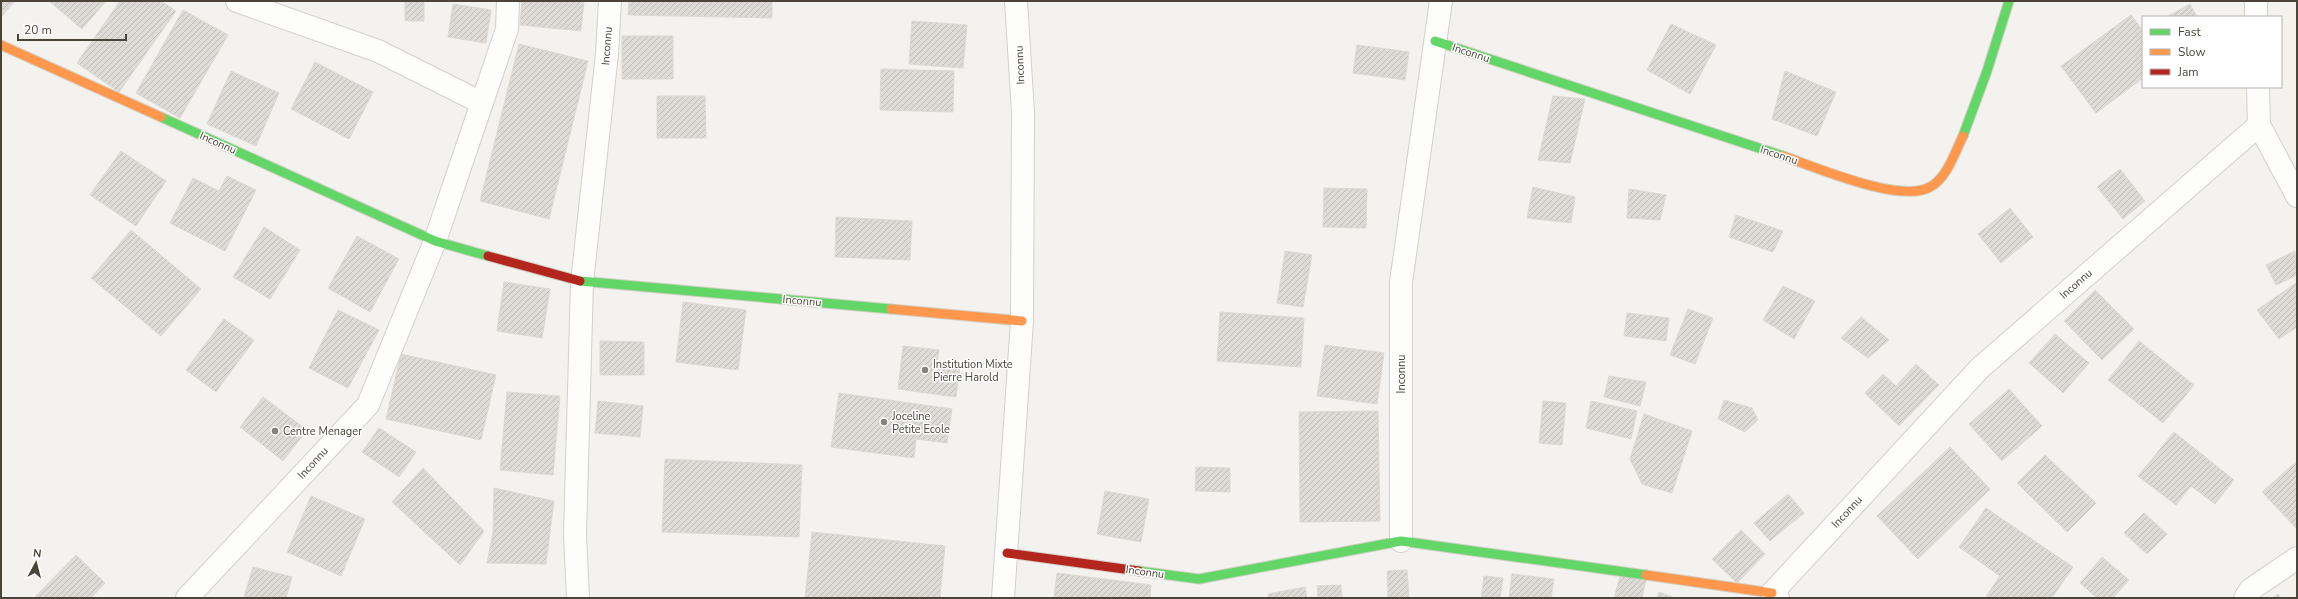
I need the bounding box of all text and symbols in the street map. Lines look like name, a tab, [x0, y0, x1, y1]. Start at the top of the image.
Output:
scale bar	[18, 16, 126, 42]
legend	[2142, 16, 2282, 88]
text: 20 m	[24, 22, 52, 38]
text: Fast	[2178, 24, 2201, 40]
street label: Inconnu	[598, 26, 616, 66]
street label: Inconnu	[1450, 40, 1492, 66]
text: Slow	[2178, 44, 2206, 60]
street label: Inconnu	[1011, 45, 1029, 85]
text: Jam	[2177, 64, 2199, 80]
street label: Inconnu	[197, 128, 239, 158]
street label: Inconnu	[1758, 142, 1800, 168]
street label: Inconnu	[2056, 266, 2096, 302]
street label: Inconnu	[782, 292, 822, 310]
street label: Inconnu	[1394, 355, 1409, 393]
place label: Institution Mixte Pierre Harold	[933, 357, 1013, 385]
marker: Institution Mixte Pierre Harold	[920, 365, 930, 375]
place label: Joceline Petite Ecole	[891, 409, 950, 437]
marker: Joceline Petite Ecole	[879, 417, 889, 427]
place label: Centre Menager	[283, 424, 362, 439]
marker: Centre Menager	[270, 426, 280, 436]
street label: Inconnu	[294, 444, 332, 482]
street label: Inconnu	[1828, 493, 1866, 531]
north arrow	[16, 543, 56, 583]
text: N	[32, 546, 42, 562]
street label: Inconnu	[1125, 562, 1165, 582]

